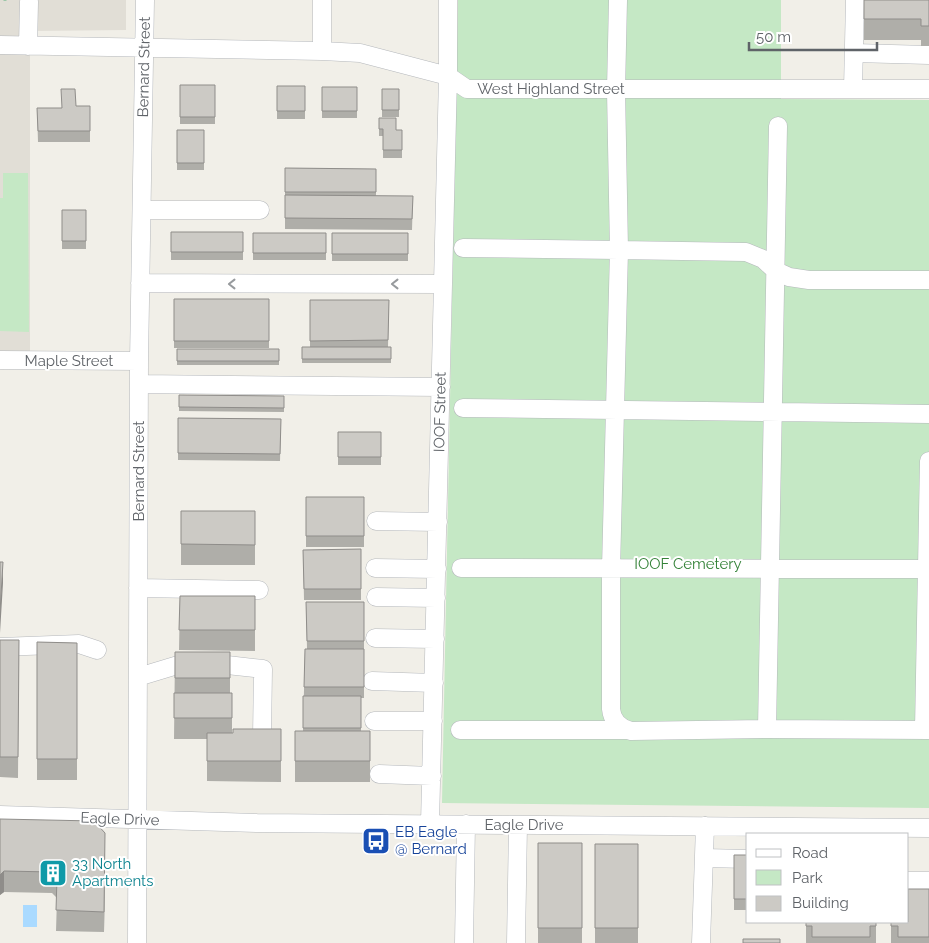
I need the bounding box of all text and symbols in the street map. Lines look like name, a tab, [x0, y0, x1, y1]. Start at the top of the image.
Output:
street label: Bernard Street	[134, 16, 154, 118]
scale bar	[749, 20, 876, 52]
text: 50 m	[756, 28, 791, 46]
street label: West Highland Street	[477, 80, 625, 98]
one-way arrow	[228, 279, 236, 289]
one-way arrow	[390, 279, 398, 289]
street label: Maple Street	[25, 352, 113, 370]
street label: IOOF Street	[430, 372, 450, 452]
street label: Bernard Street	[130, 421, 148, 521]
park label: IOOF Cemetery	[634, 555, 742, 573]
street label: Eagle Drive	[80, 809, 160, 829]
street label: Eagle Drive	[484, 816, 564, 834]
place label: EB Eagle @ Bernard	[395, 823, 467, 858]
bus stop icon: EB Eagle @ Bernard	[361, 826, 391, 856]
legend	[746, 833, 909, 923]
text: Road	[792, 844, 828, 862]
place label: 33 North Apartments	[72, 855, 153, 890]
building icon: 33 North Apartments	[38, 858, 68, 888]
text: Park	[792, 869, 823, 887]
text: Building	[792, 894, 849, 912]

